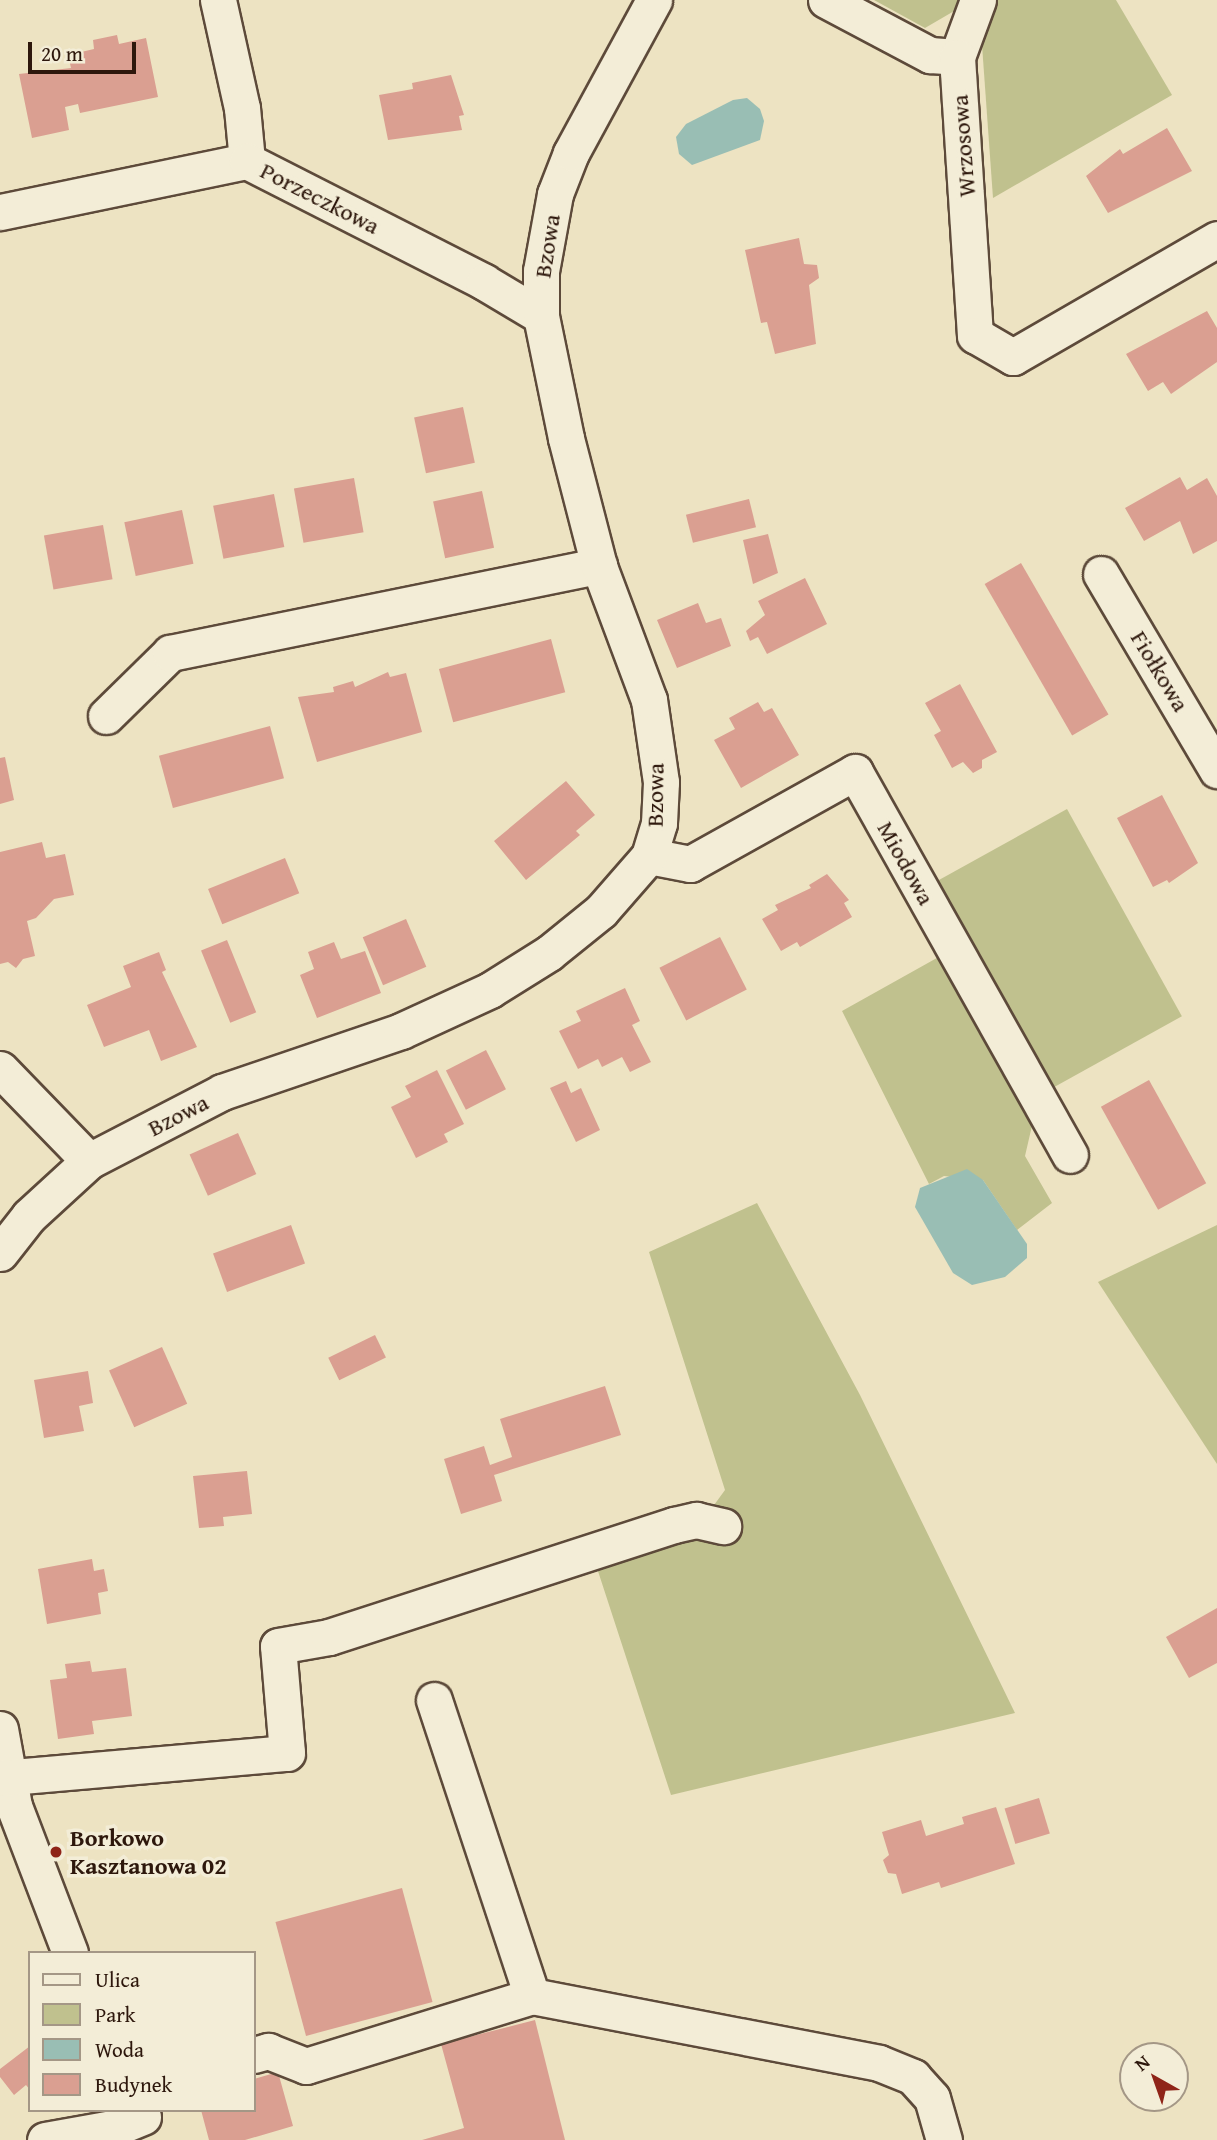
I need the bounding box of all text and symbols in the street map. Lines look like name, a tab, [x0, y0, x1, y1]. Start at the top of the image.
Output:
scale bar	[32, 28, 140, 72]
text: 20 m	[41, 38, 83, 69]
street label: Wrzosowa	[945, 94, 981, 198]
street label: Porzeczkowa	[256, 156, 384, 240]
street label: Bzowa	[528, 212, 566, 280]
street label: Fiołkowa	[1125, 625, 1195, 717]
street label: Bzowa	[640, 763, 670, 827]
street label: Miodowa	[871, 816, 941, 910]
street label: Bzowa	[143, 1088, 213, 1142]
place label: Borkowo Kasztanowa 02	[70, 1824, 227, 1880]
marker: Borkowo Kasztanowa 02	[48, 1844, 64, 1860]
legend	[28, 1951, 256, 2112]
text: Ulica	[95, 1964, 140, 1995]
text: Park	[95, 1999, 136, 2030]
text: Woda	[95, 2034, 144, 2065]
north arrow	[1119, 2042, 1189, 2112]
text: N	[1128, 2048, 1156, 2077]
text: Budynek	[95, 2069, 172, 2100]

